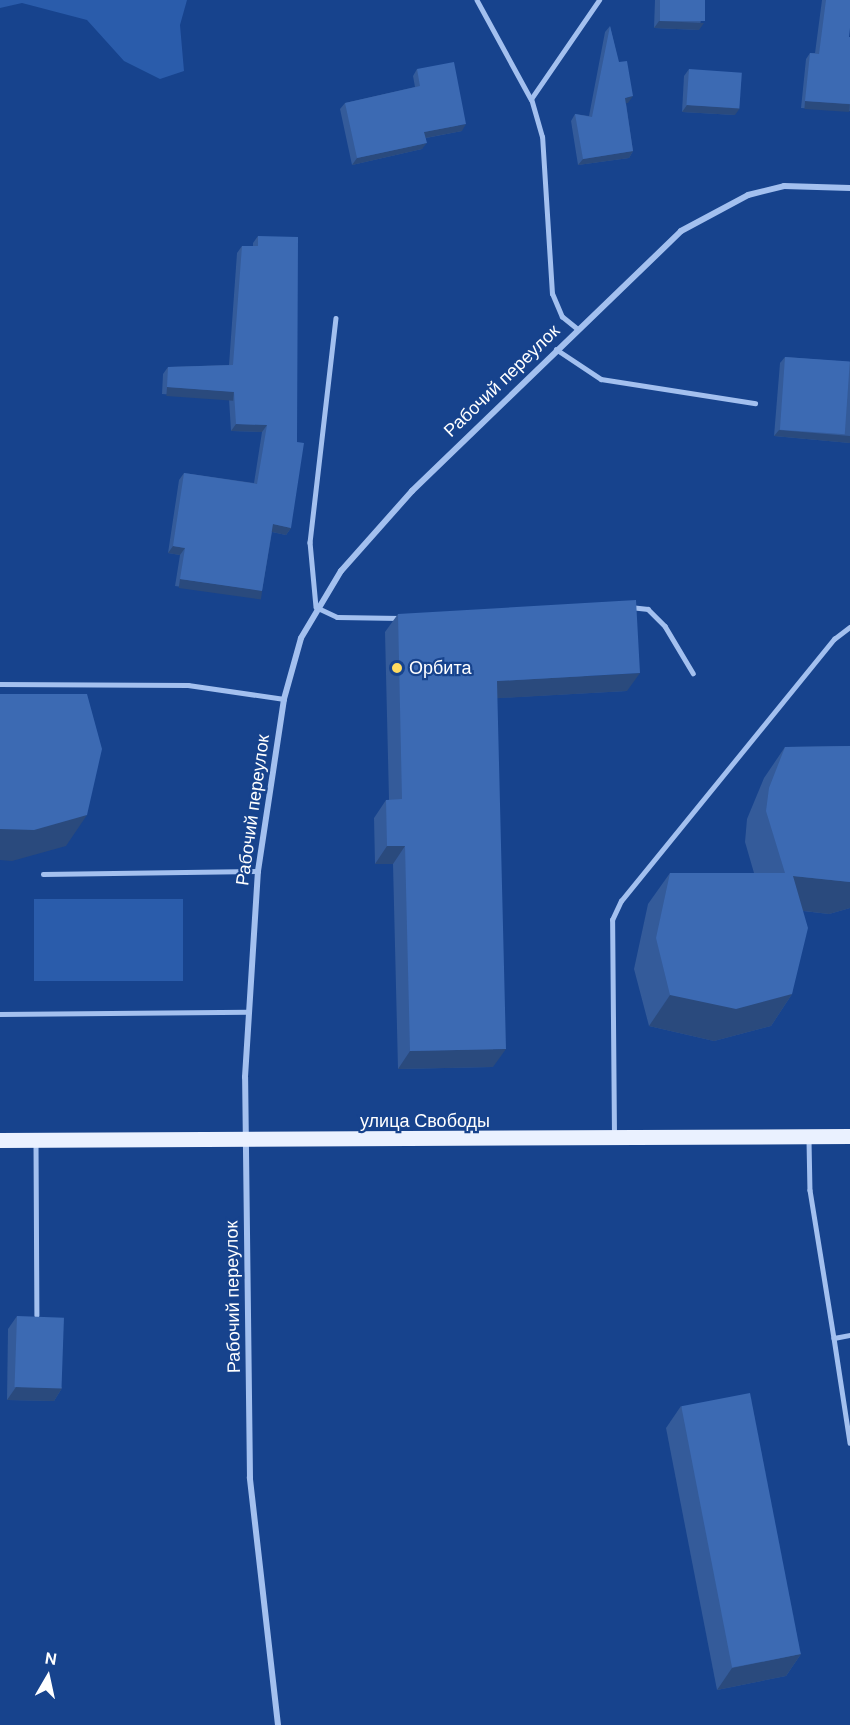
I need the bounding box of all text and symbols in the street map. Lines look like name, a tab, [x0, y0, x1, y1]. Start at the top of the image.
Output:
street label: Рабочий переулок	[440, 320, 564, 442]
place label: Орбита	[409, 657, 471, 679]
marker: Орбита	[390, 661, 404, 675]
street label: Рабочий переулок	[232, 733, 274, 887]
street label: улица Свободы	[360, 1110, 490, 1132]
street label: Рабочий переулок	[221, 1221, 245, 1373]
north arrow	[18, 1647, 78, 1707]
text: N	[43, 1647, 58, 1670]

